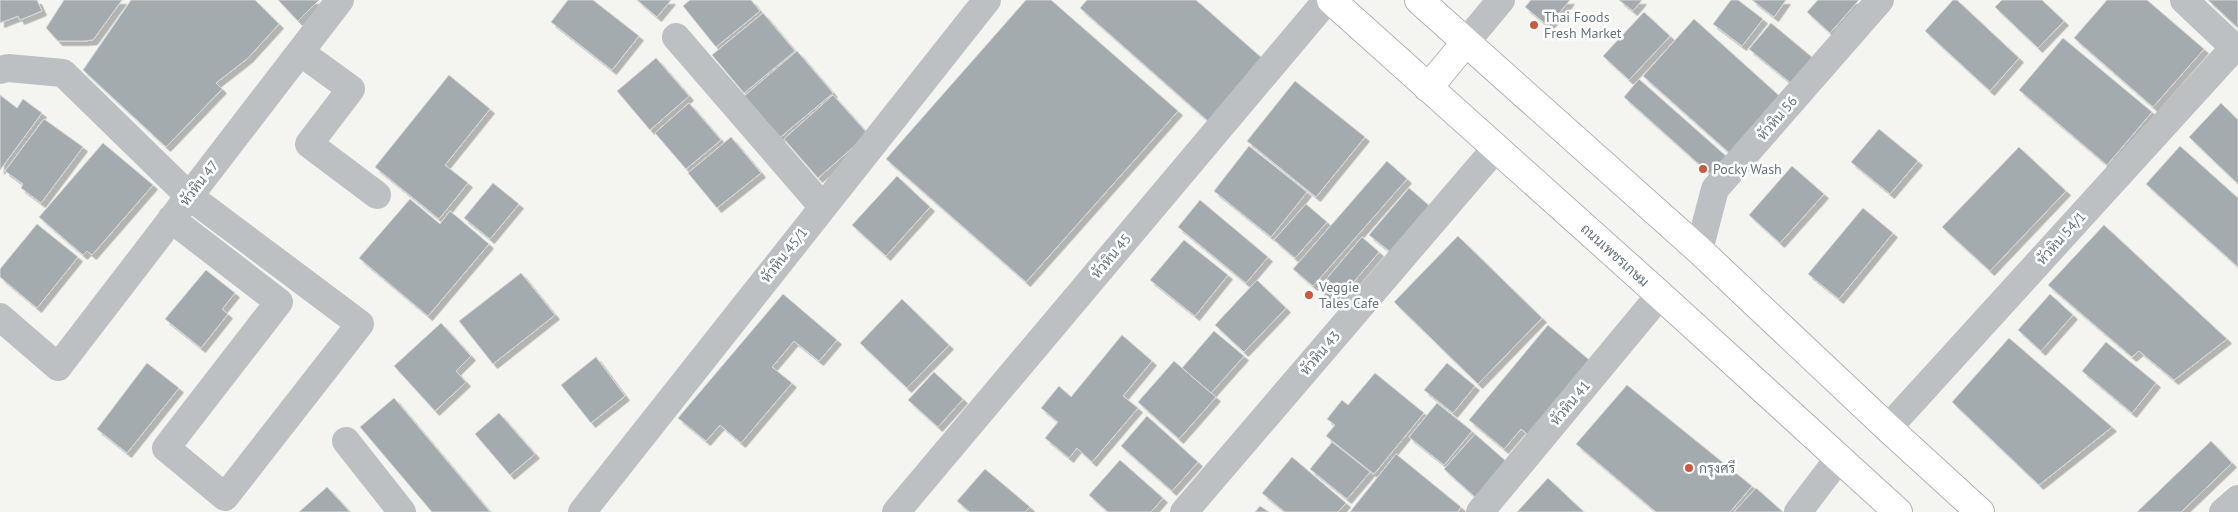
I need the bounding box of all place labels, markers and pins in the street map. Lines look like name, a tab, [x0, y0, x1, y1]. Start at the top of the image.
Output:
place label: Thai Foods Fresh Market	[1544, 8, 1622, 42]
marker: Thai Foods Fresh Market	[1528, 19, 1540, 31]
place label: Pocky Wash	[1713, 160, 1782, 178]
marker: Pocky Wash	[1697, 163, 1709, 175]
place label: Veggie Tales Cafe	[1318, 278, 1379, 312]
marker: Veggie Tales Cafe	[1303, 289, 1315, 301]
place label: กรุงศรี	[1699, 459, 1736, 478]
marker: กรุงศรี	[1683, 462, 1695, 474]

